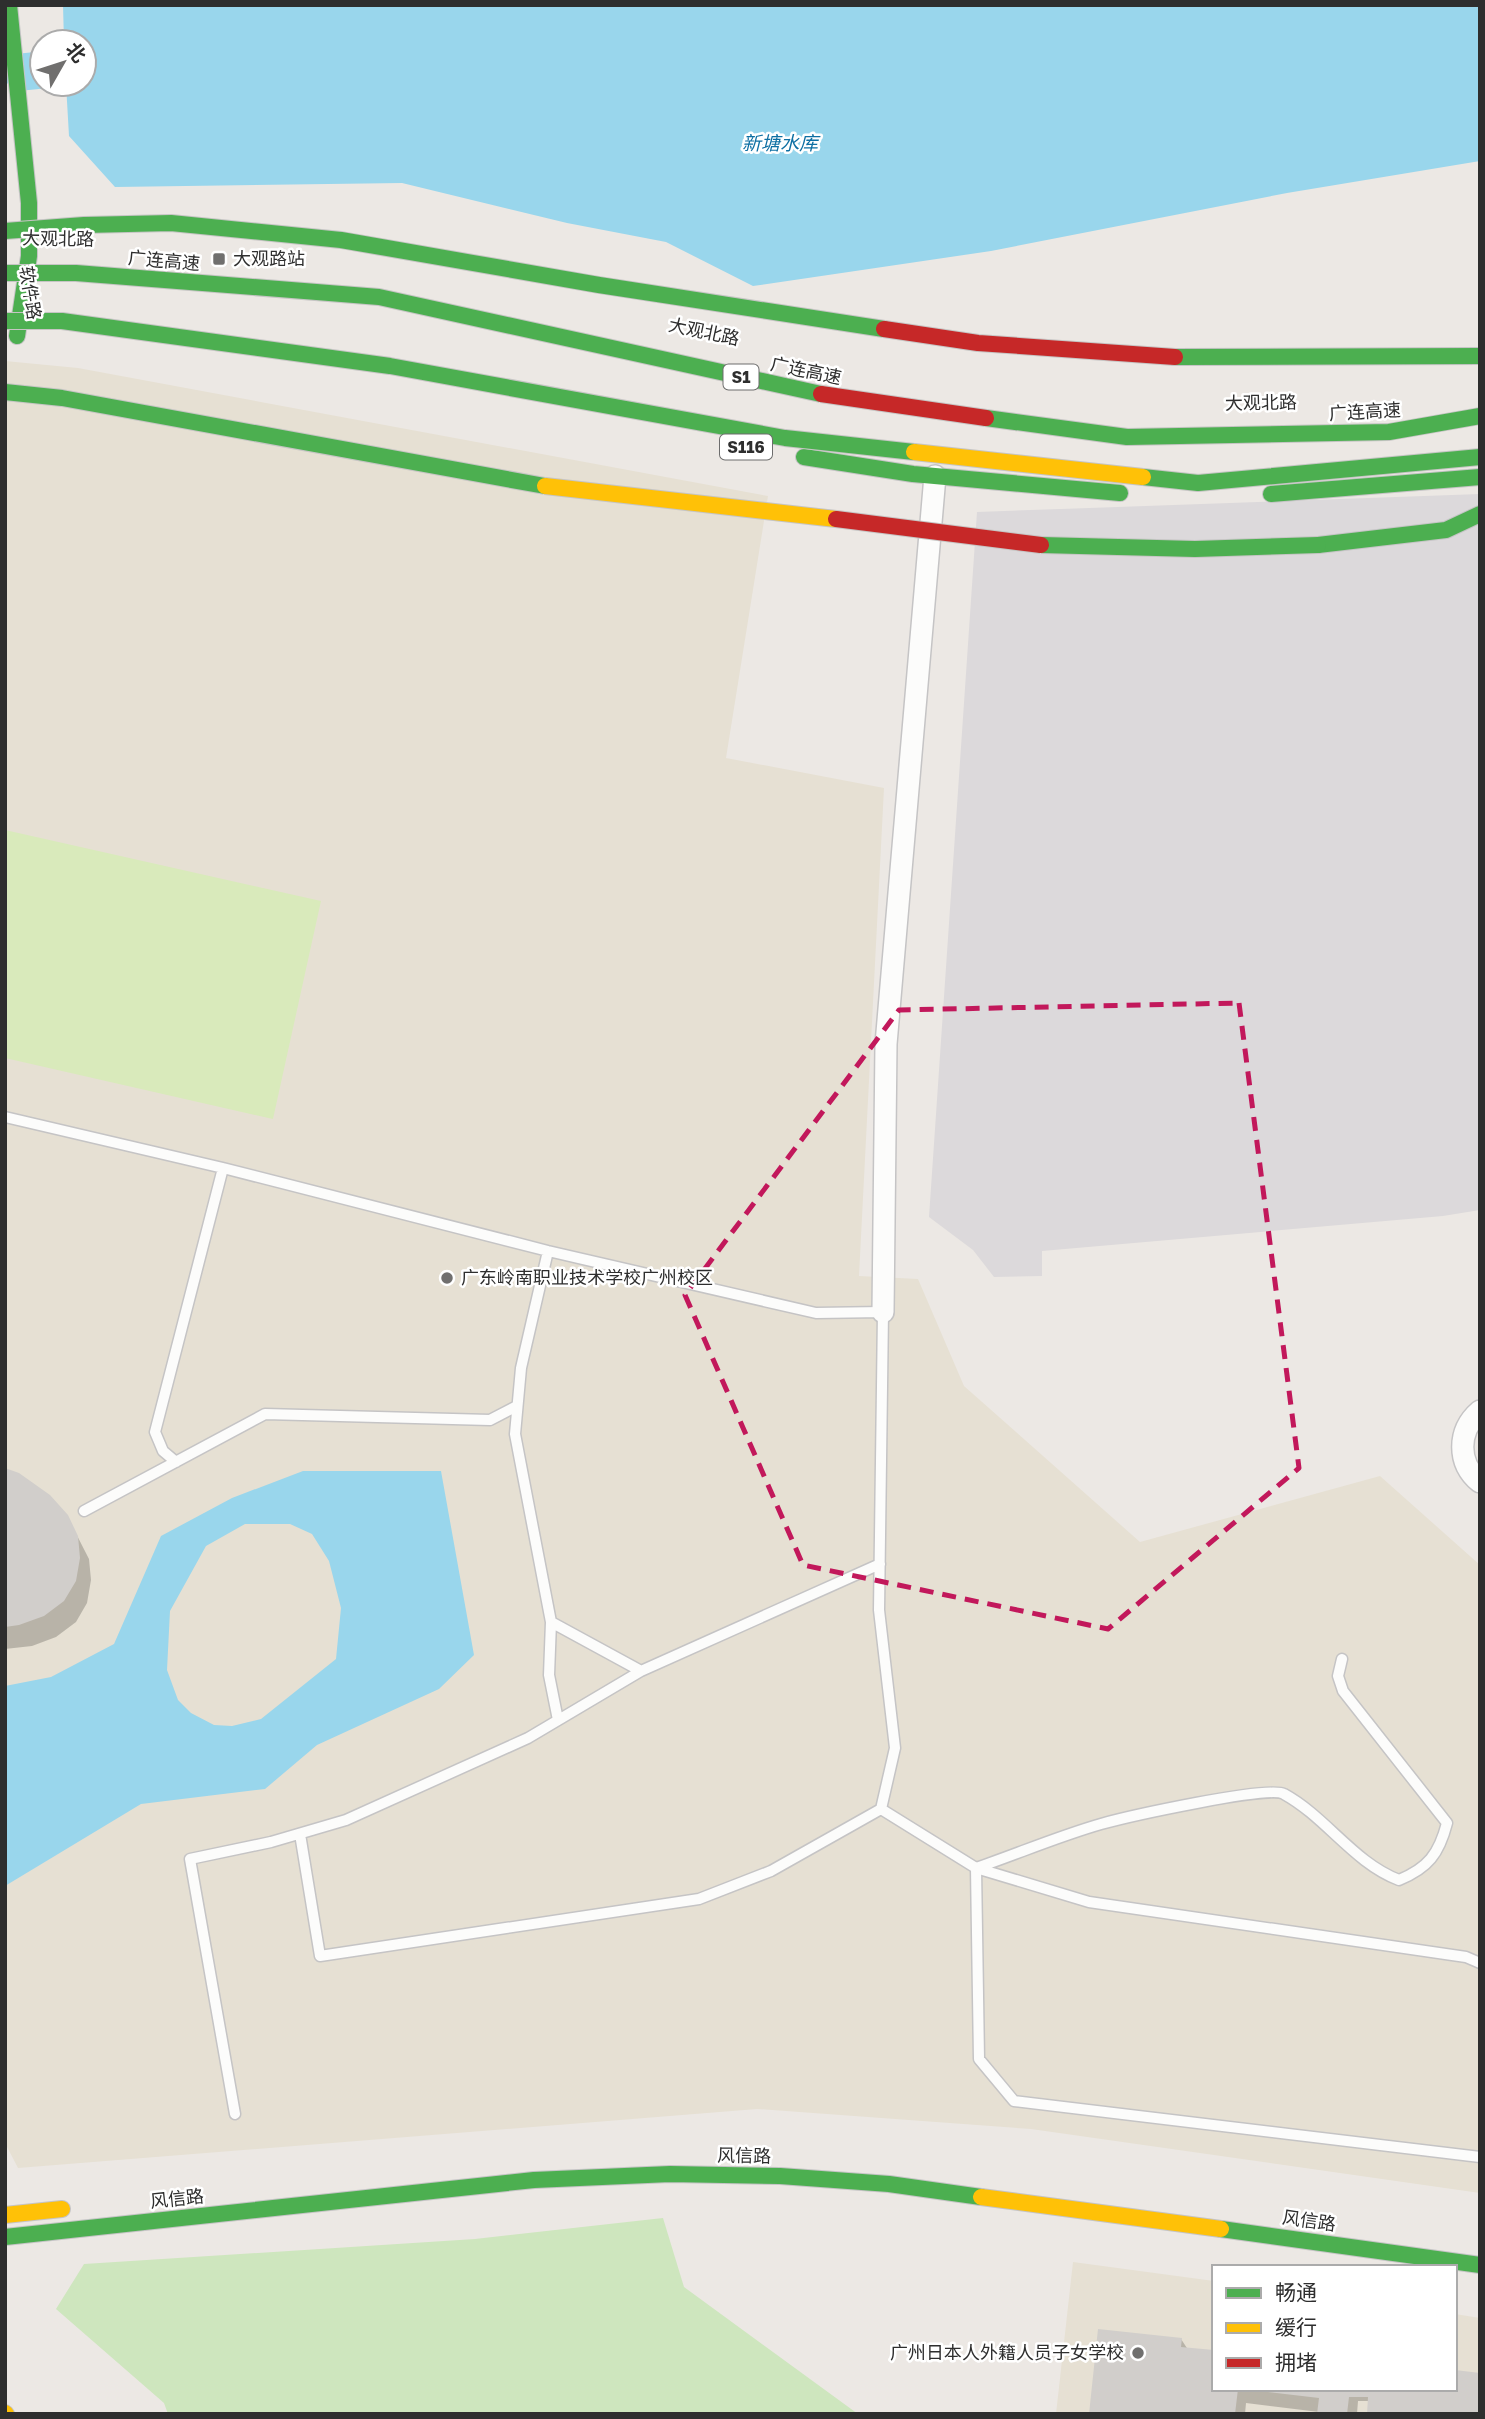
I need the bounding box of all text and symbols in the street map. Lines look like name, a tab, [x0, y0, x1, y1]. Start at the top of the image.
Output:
north arrow	[28, 28, 98, 98]
text: 北	[62, 37, 92, 67]
water label: 新塘水库	[742, 131, 821, 154]
street label: 大观北路	[22, 226, 94, 250]
street label: 广连高速	[127, 246, 201, 274]
place label: 大观路站	[233, 247, 305, 269]
marker: 大观路站	[211, 251, 227, 267]
street label: 软件路	[16, 264, 46, 321]
street label: 大观北路	[667, 313, 742, 349]
street label: 广连高速	[769, 352, 844, 388]
road number: S1	[724, 364, 758, 390]
street label: 大观北路	[1225, 390, 1297, 414]
street label: 广连高速	[1328, 398, 1401, 424]
road number: S116	[720, 434, 772, 460]
place label: 广东岭南职业技术学校广州校区	[461, 1266, 713, 1288]
marker: 广东岭南职业技术学校广州校区	[439, 1270, 455, 1286]
street label: 风信路	[717, 2144, 771, 2166]
street label: 风信路	[149, 2184, 205, 2212]
street label: 风信路	[1281, 2205, 1337, 2235]
legend	[1212, 2265, 1457, 2391]
text: 畅通	[1275, 2279, 1317, 2305]
text: 缓行	[1275, 2314, 1317, 2340]
place label: 广州日本人外籍人员子女学校	[890, 2341, 1124, 2363]
marker: 广州日本人外籍人员子女学校	[1130, 2345, 1146, 2361]
text: 拥堵	[1275, 2349, 1317, 2375]

